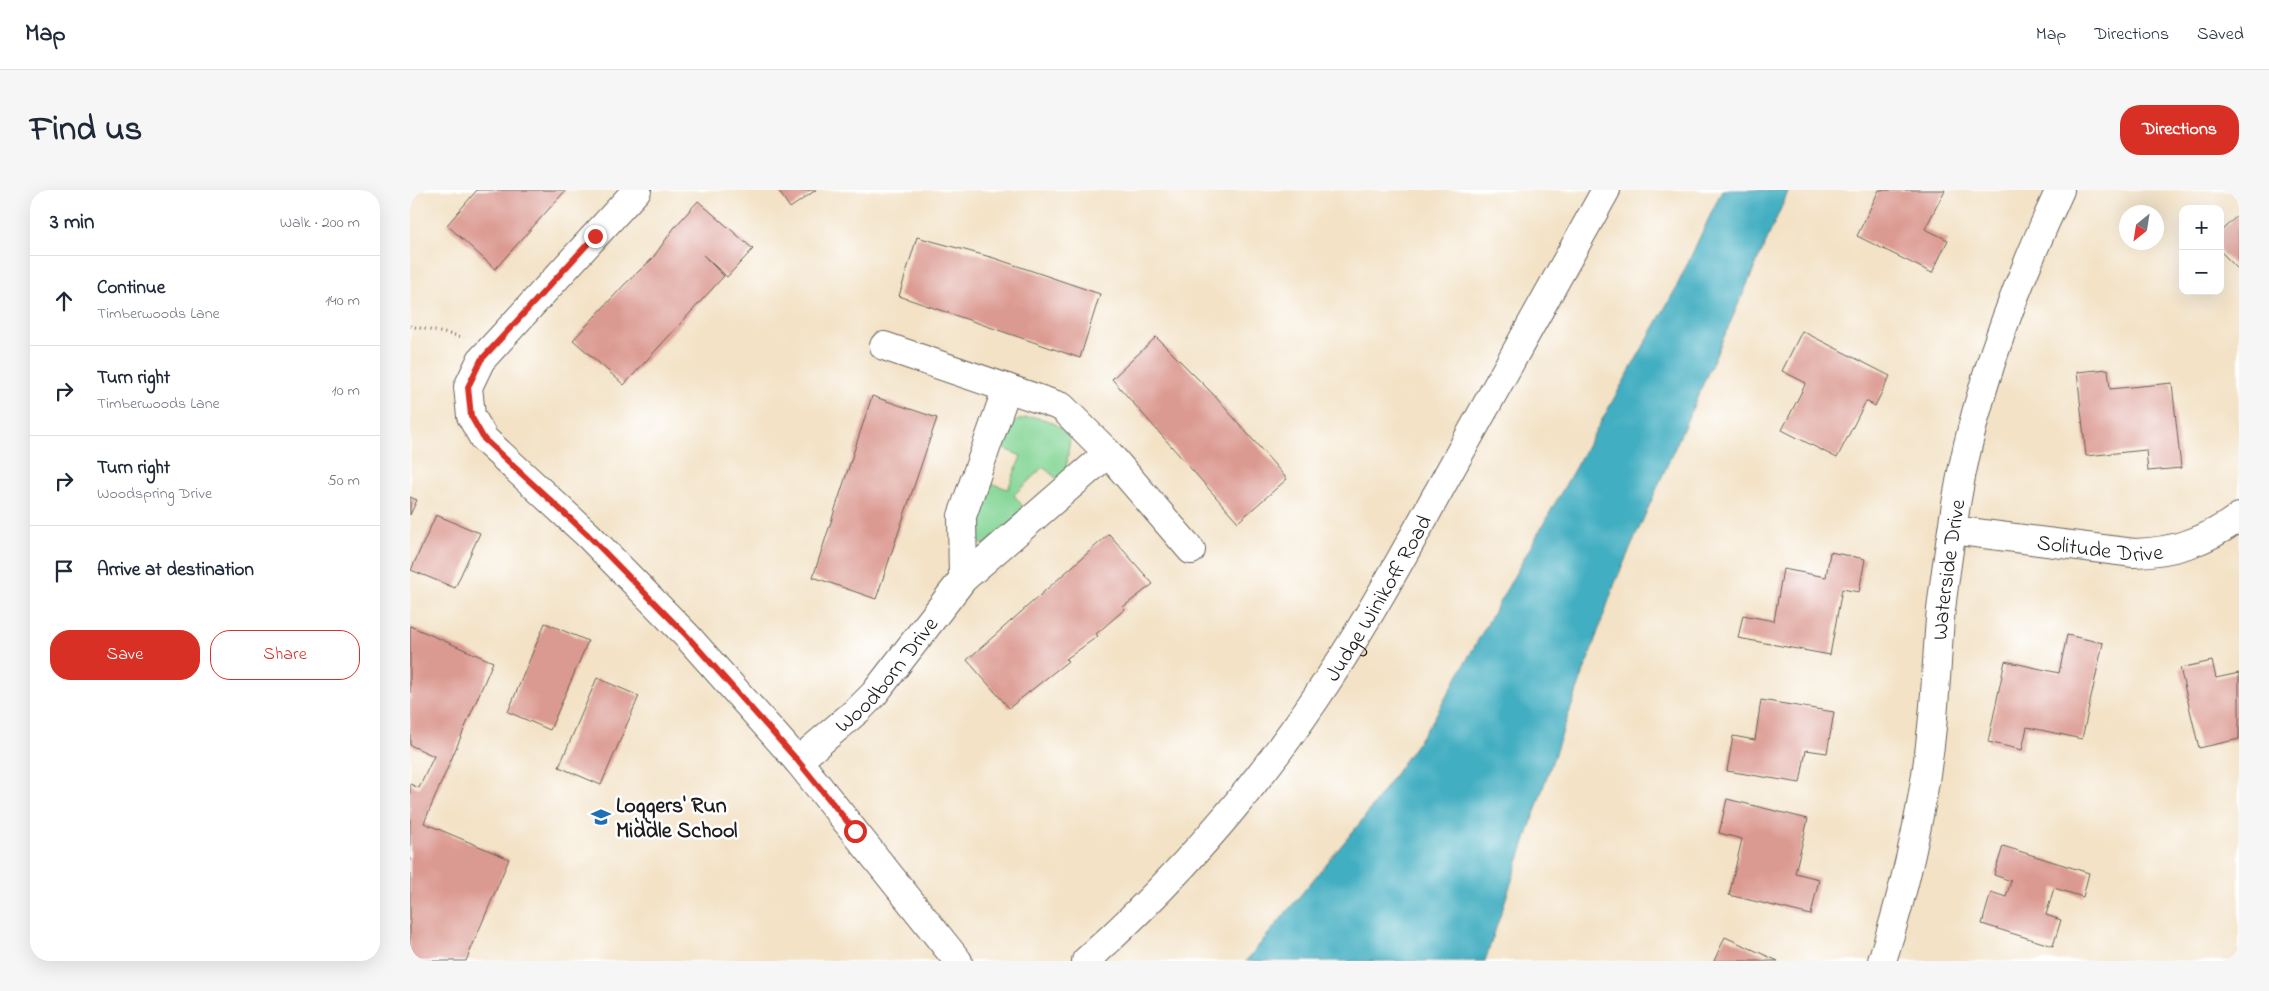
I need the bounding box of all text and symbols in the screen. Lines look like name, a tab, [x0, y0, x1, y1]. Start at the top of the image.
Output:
text: Map	[25, 17, 66, 52]
text: Map	[2036, 22, 2066, 48]
text: Directions	[2094, 22, 2169, 48]
text: Saved	[2197, 22, 2244, 48]
text: Find us	[30, 105, 142, 156]
button: Directions	[2120, 105, 2239, 155]
north arrow	[2119, 205, 2164, 250]
map controls	[2179, 205, 2224, 295]
button: +	[2179, 205, 2224, 250]
text: 3 min	[50, 208, 94, 238]
text: Walk · 200 m	[280, 211, 360, 235]
route end	[584, 225, 607, 248]
button: −	[2179, 250, 2224, 295]
text: Continue	[97, 275, 165, 302]
icon: ahead	[50, 287, 78, 315]
text: 140 m	[325, 289, 360, 313]
text: Timberwoods Lane	[97, 302, 220, 326]
text: Turn right	[97, 365, 170, 392]
icon: right	[50, 377, 78, 405]
text: 10 m	[332, 379, 360, 403]
text: Timberwoods Lane	[97, 392, 220, 416]
text: Turn right	[97, 455, 170, 482]
icon: right	[50, 467, 78, 495]
text: 50 m	[328, 469, 360, 493]
text: Woodspring Drive	[97, 482, 212, 506]
street label: Waterside Drive	[1925, 497, 1976, 641]
street label: Judge Winikoff Road	[1318, 510, 1442, 689]
street label: Solitude Drive	[2035, 528, 2165, 572]
icon: arrive	[50, 557, 78, 585]
text: Arrive at destination	[97, 557, 254, 584]
street label: Woodborn Drive	[829, 611, 947, 742]
button: Save	[50, 630, 200, 680]
button: Share	[210, 630, 360, 680]
place label: Loggers' Run Middle School	[616, 791, 738, 848]
school or university icon: Loggers' Run Middle School	[590, 806, 612, 828]
route start	[844, 820, 867, 843]

